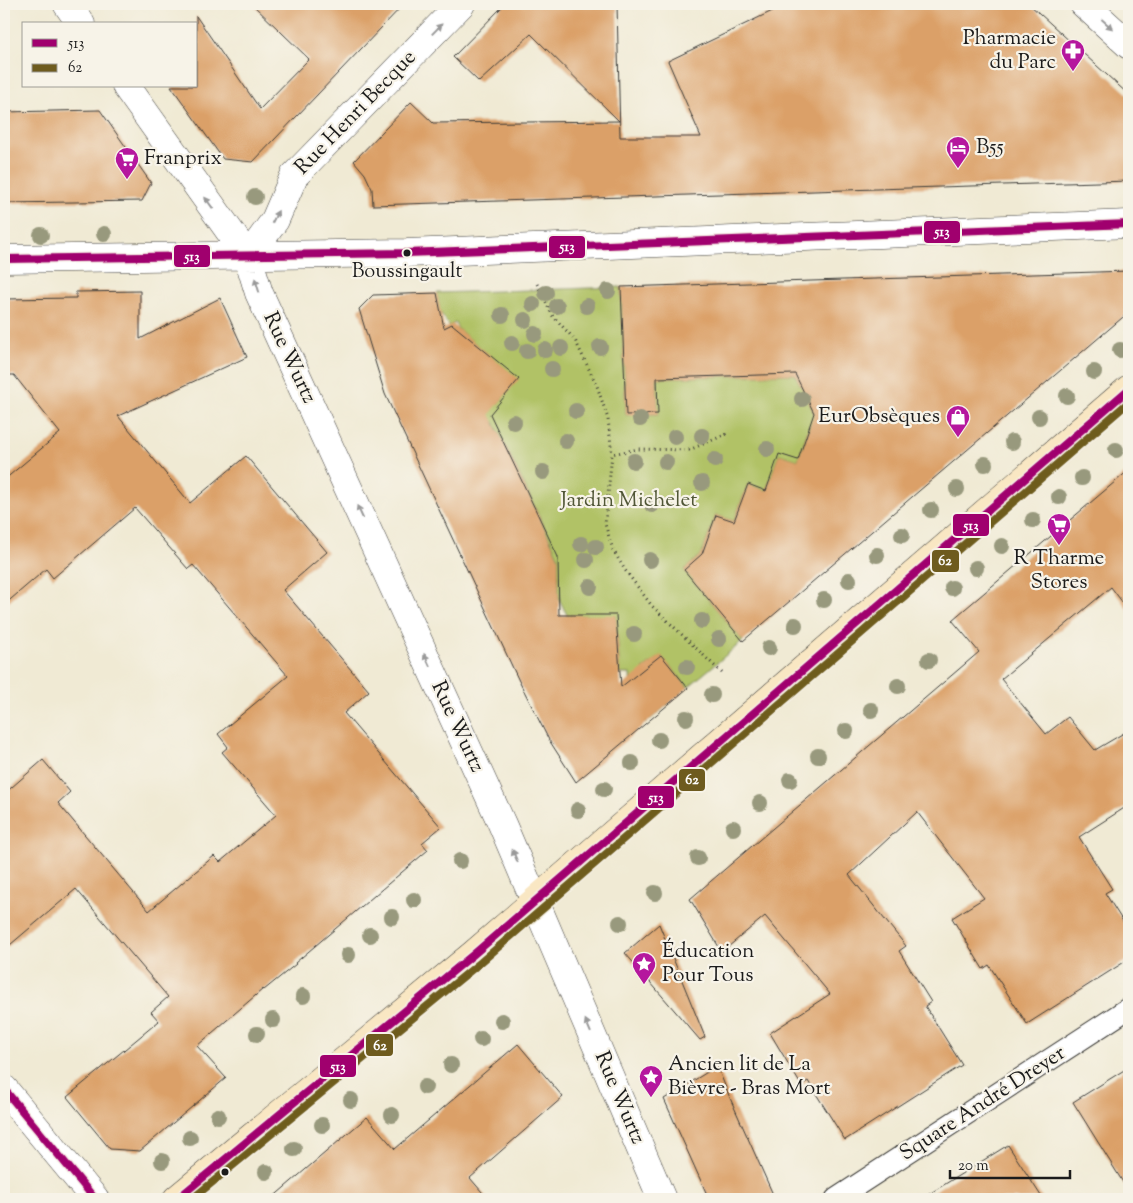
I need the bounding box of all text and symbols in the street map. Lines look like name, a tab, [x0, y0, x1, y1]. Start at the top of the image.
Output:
one-way arrow	[1100, 18, 1112, 30]
legend	[22, 22, 198, 88]
one-way arrow	[431, 23, 443, 35]
place label: Pharmacie du Parc	[963, 24, 1056, 78]
text: 513	[67, 34, 84, 55]
pharmacy icon: Pharmacie du Parc	[1060, 38, 1086, 72]
street label: Rue Henri Becque	[288, 44, 424, 182]
text: 62	[68, 58, 82, 79]
place label: B55	[976, 133, 1004, 163]
hotel icon: B55	[945, 135, 971, 169]
place label: Franprix	[144, 144, 222, 174]
supermarket icon: Franprix	[114, 146, 140, 180]
one-way arrow	[204, 197, 215, 210]
one-way arrow	[271, 209, 280, 224]
line badge: 513	[923, 220, 961, 244]
text: 513	[933, 223, 950, 243]
line badge: 513	[548, 235, 586, 259]
text: 513	[558, 238, 575, 258]
line badge: 513	[173, 244, 211, 268]
text: 513	[183, 248, 200, 268]
marker: Boussingault	[402, 248, 412, 258]
place label: Boussingault	[352, 258, 462, 287]
one-way arrow	[252, 277, 260, 292]
street label: Rue Wurtz	[255, 307, 323, 409]
place label: EurObsèques	[818, 402, 940, 432]
shop icon: EurObsèques	[945, 404, 971, 438]
park label: Jardin Michelet	[560, 486, 697, 516]
one-way arrow	[355, 505, 364, 520]
supermarket icon: R Tharme Stores	[1046, 512, 1072, 546]
line badge: 513	[952, 513, 990, 537]
text: 513	[962, 517, 979, 537]
place label: R Tharme Stores	[1014, 544, 1104, 598]
line badge: 62	[931, 549, 960, 573]
text: 62	[938, 552, 952, 572]
one-way arrow	[423, 653, 431, 667]
street label: Rue Wurtz	[423, 676, 491, 778]
line badge: 62	[678, 768, 706, 792]
text: 62	[685, 771, 699, 791]
line badge: 513	[637, 785, 675, 809]
text: 513	[647, 789, 664, 809]
one-way arrow	[511, 849, 519, 863]
place label: Éducation Pour Tous	[662, 937, 754, 991]
place icon: Éducation Pour Tous	[631, 951, 657, 985]
one-way arrow	[583, 1019, 591, 1033]
line badge: 62	[365, 1033, 394, 1057]
text: 62	[373, 1037, 387, 1057]
street label: Square André Dreyer	[894, 1039, 1072, 1169]
street label: Rue Wurtz	[586, 1047, 652, 1149]
place label: Ancien lit de La Bièvre - Bras Mort	[668, 1050, 830, 1104]
line badge: 513	[319, 1054, 357, 1078]
text: 513	[329, 1058, 346, 1078]
place icon: Ancien lit de La Bièvre - Bras Mort	[638, 1064, 664, 1098]
scale bar	[950, 1148, 1070, 1180]
text: 20 m	[958, 1156, 989, 1177]
unlabelled marker	[220, 1167, 230, 1177]

